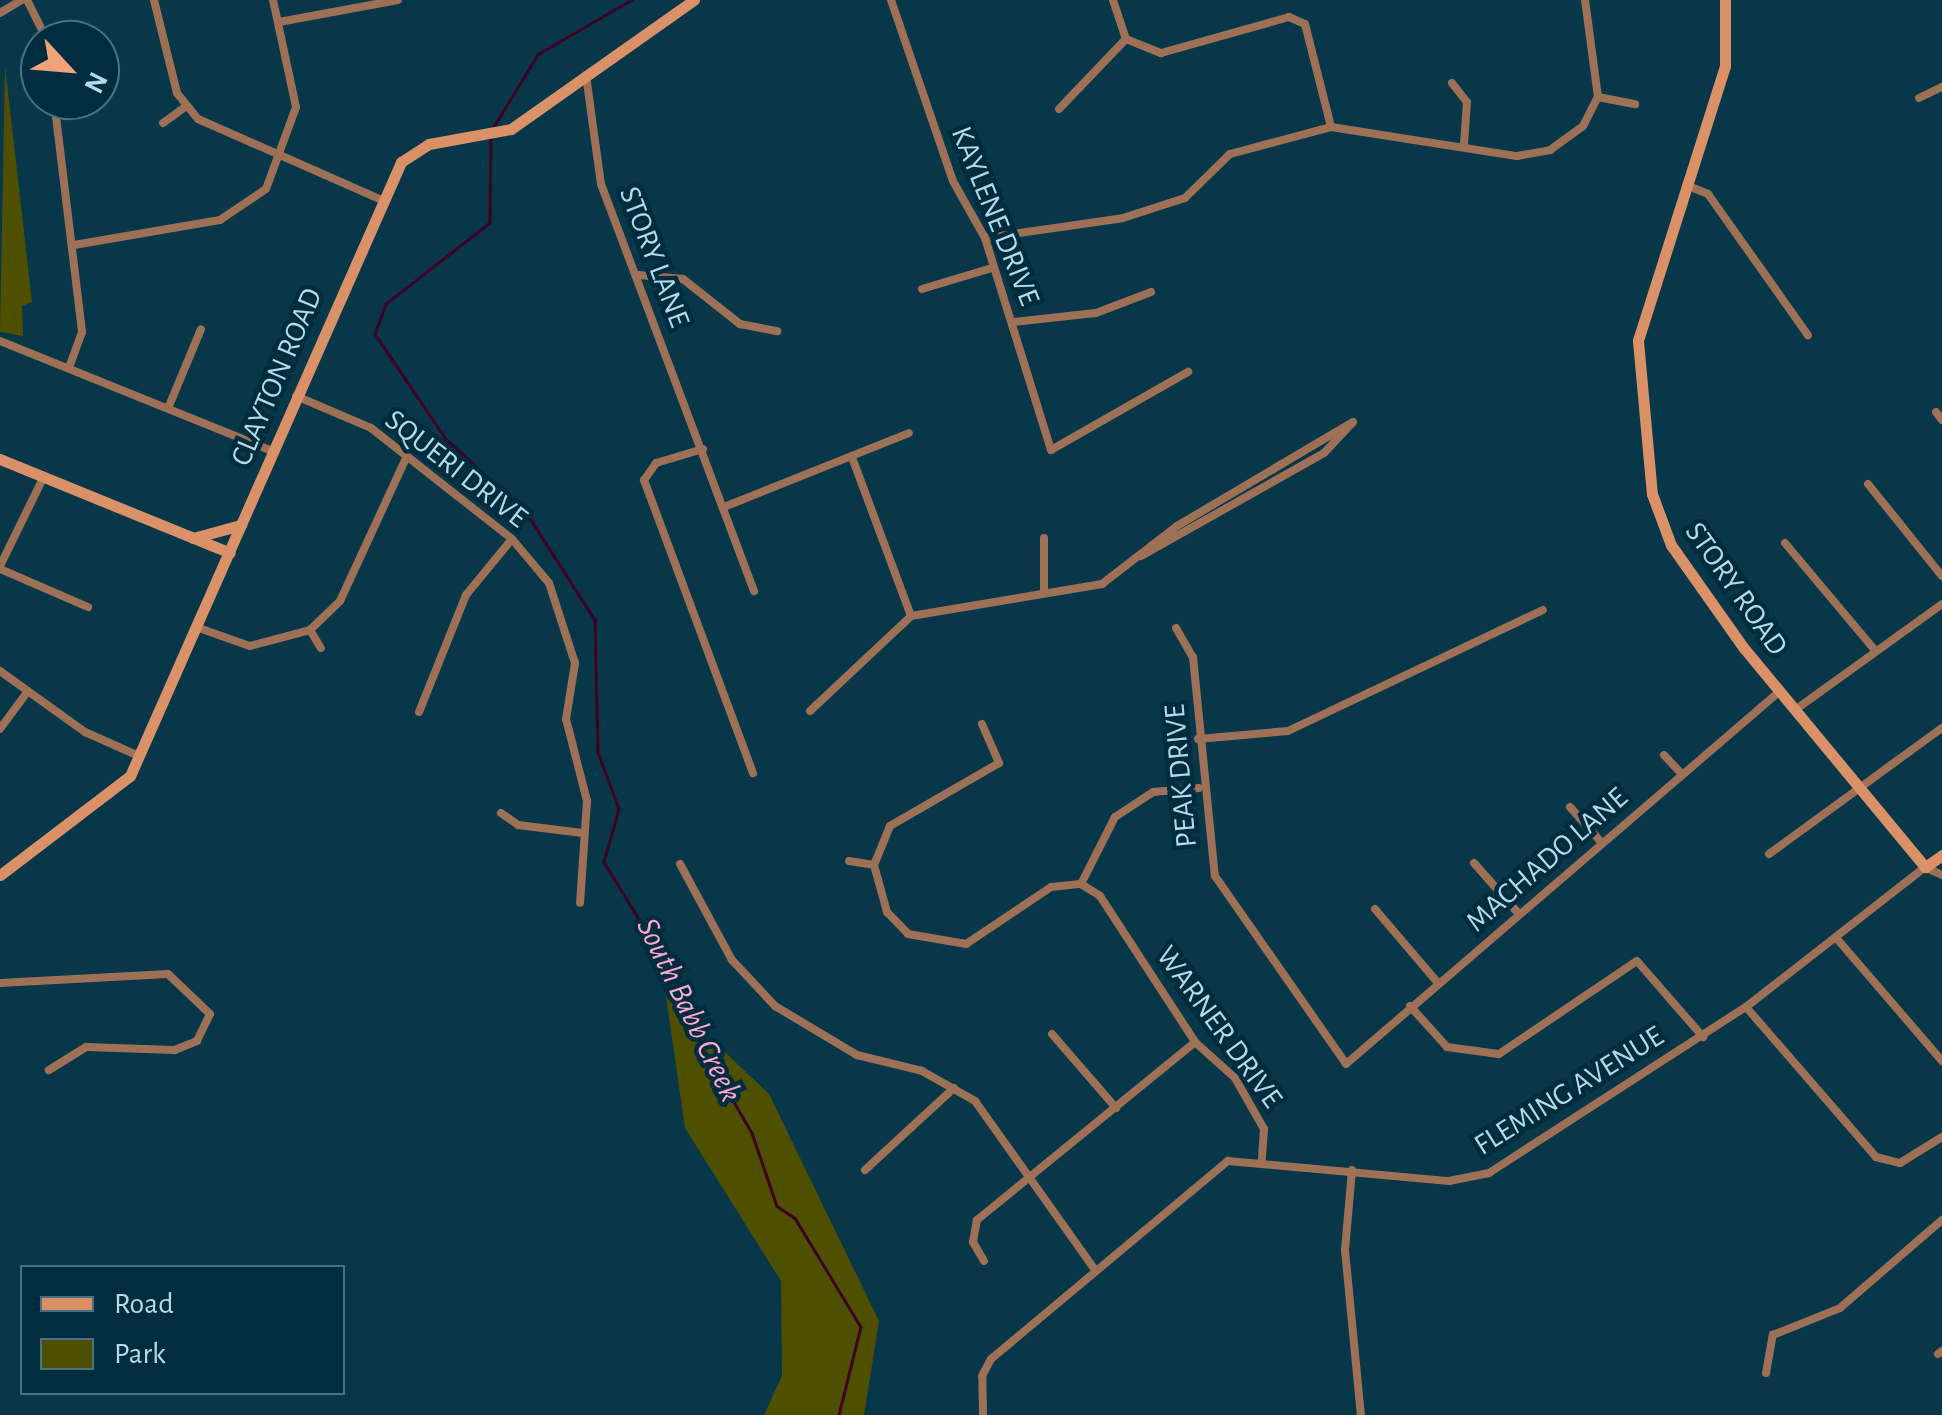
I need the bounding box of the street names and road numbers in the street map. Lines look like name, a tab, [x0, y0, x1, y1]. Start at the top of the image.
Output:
street label: KAYLENE DRIVE	[943, 121, 1047, 311]
street label: STORY LANE	[611, 182, 697, 332]
street label: CLAYTON ROAD	[223, 283, 331, 471]
street label: SQUERI DRIVE	[377, 402, 535, 536]
street label: STORY ROAD	[1677, 515, 1795, 663]
street label: PEAK DRIVE	[1157, 703, 1205, 849]
street label: MACHADO LANE	[1459, 780, 1635, 940]
street label: WARNER DRIVE	[1148, 939, 1290, 1115]
street label: FLEMING AVENUE	[1468, 1018, 1670, 1164]

